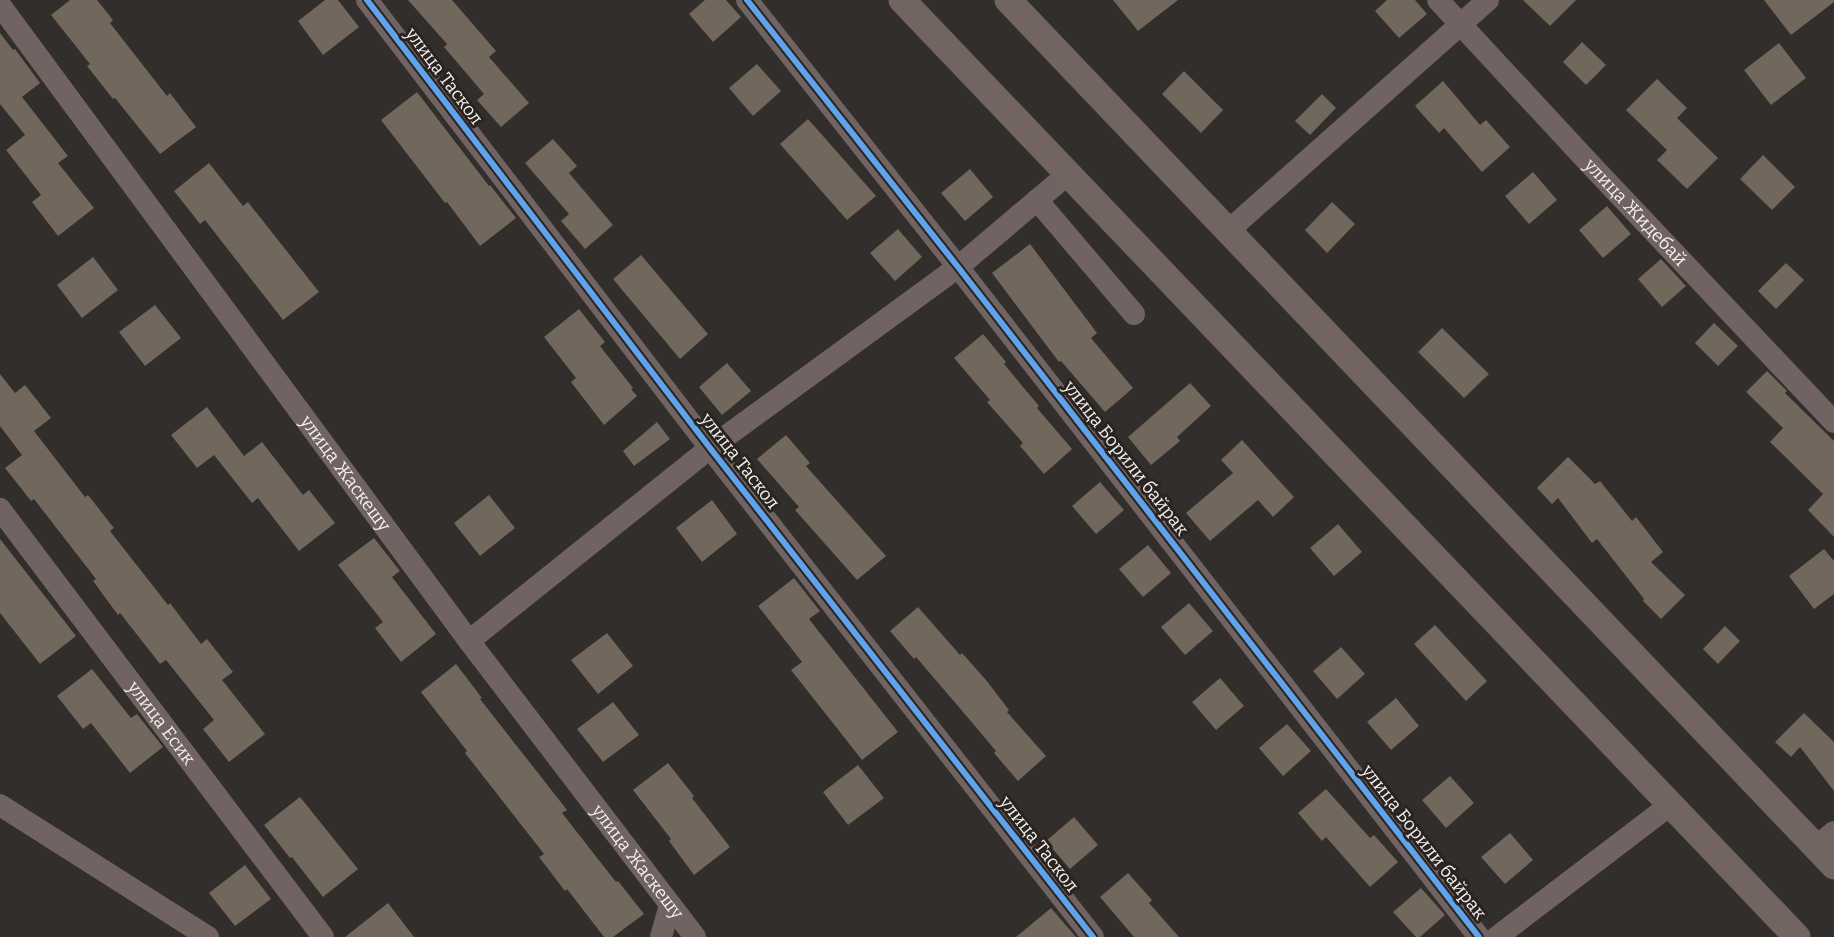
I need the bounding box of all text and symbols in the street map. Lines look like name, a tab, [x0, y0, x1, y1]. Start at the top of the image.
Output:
street label: улица Таскол	[400, 22, 488, 129]
street label: улица Жидебай	[1579, 153, 1692, 271]
street label: улица Борили байрак	[1058, 375, 1194, 540]
street label: улица Таскол	[695, 408, 784, 514]
street label: улица Жаскешу	[295, 410, 396, 536]
street label: улица Есик	[122, 676, 200, 769]
street label: улица Борили байрак	[1356, 759, 1492, 924]
street label: улица Таскол	[994, 791, 1083, 897]
street label: улица Жаскешу	[586, 799, 689, 924]

